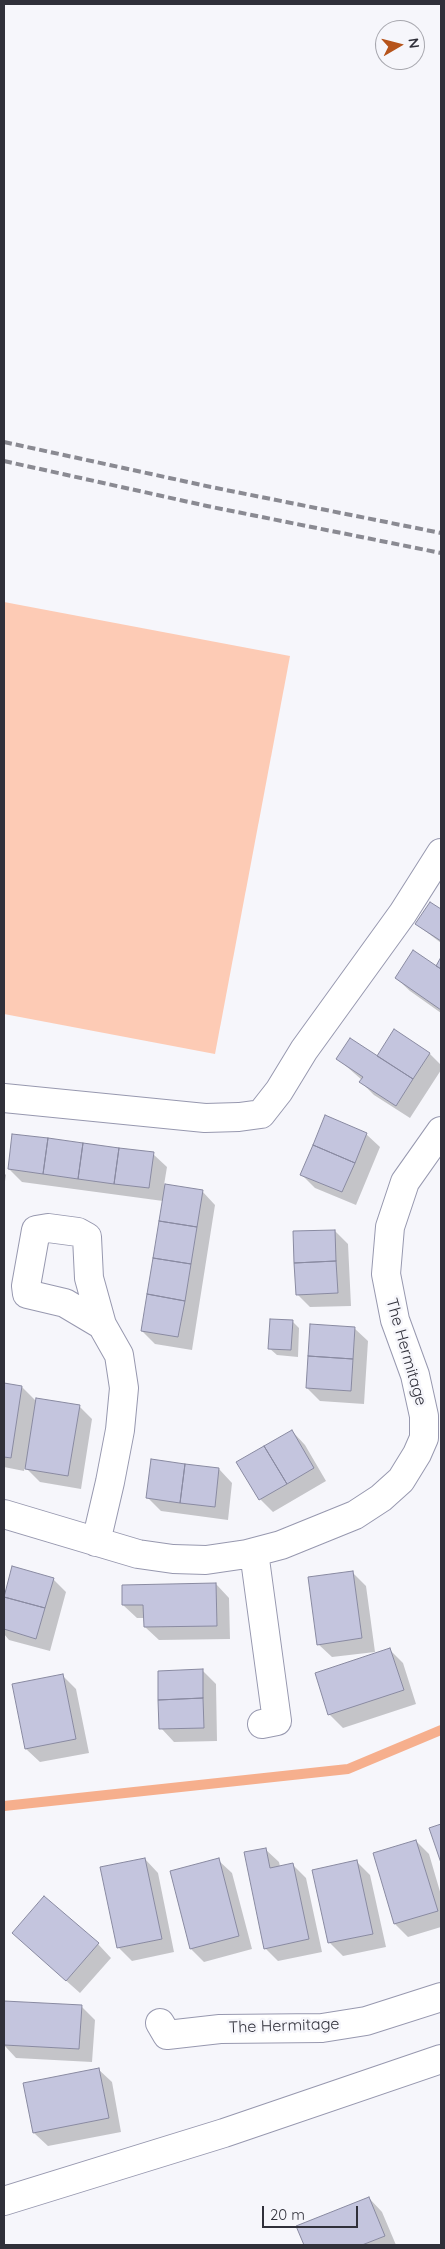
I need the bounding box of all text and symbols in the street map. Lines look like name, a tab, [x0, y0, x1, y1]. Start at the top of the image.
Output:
north arrow	[375, 20, 425, 70]
text: N	[404, 37, 423, 49]
street label: The Hermitage	[382, 1296, 430, 1408]
street label: The Hermitage	[228, 2014, 340, 2038]
scale bar	[265, 2196, 361, 2228]
text: 20 m	[270, 2205, 305, 2224]

